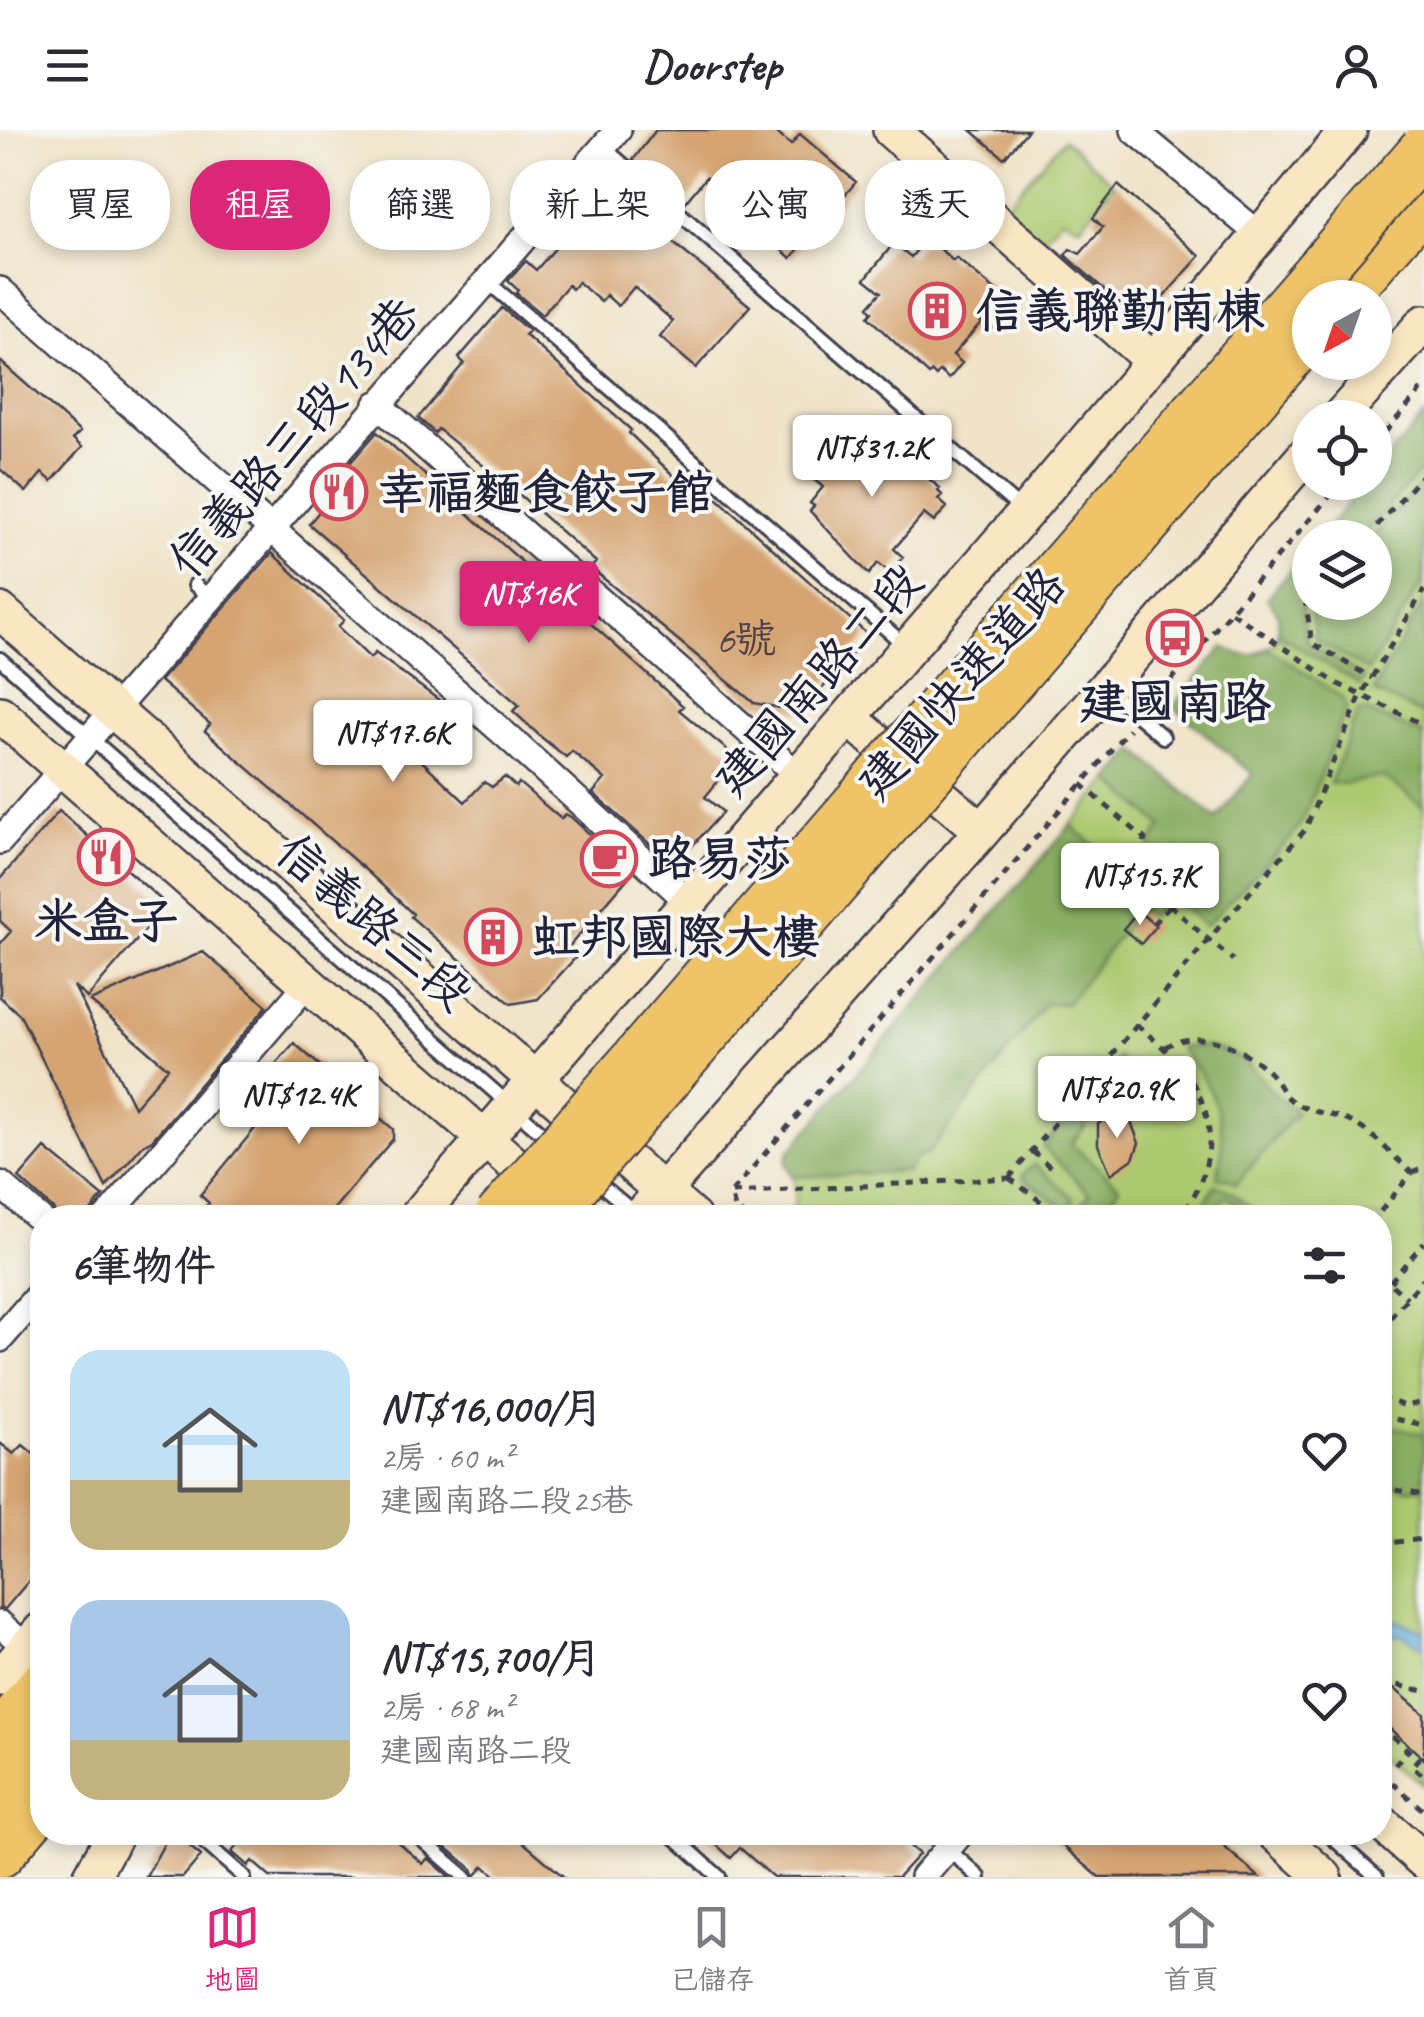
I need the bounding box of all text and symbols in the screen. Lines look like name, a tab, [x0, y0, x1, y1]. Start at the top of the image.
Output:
text: Doorstep	[643, 37, 781, 94]
icon: menu	[40, 38, 95, 93]
icon: person	[1329, 38, 1384, 93]
chip: 買屋	[30, 160, 170, 250]
chip: 租屋	[190, 160, 330, 250]
chip: 篩選	[350, 160, 490, 250]
chip: 新上架	[510, 160, 685, 250]
chip: 公寓	[705, 160, 845, 250]
chip: 透天	[865, 160, 1005, 250]
north arrow	[1292, 280, 1392, 380]
map controls	[1292, 280, 1392, 620]
building icon: 信義聯勤南棟	[907, 281, 967, 341]
place label: 信義聯勤南棟	[976, 281, 1265, 341]
street label: 信義路三段134巷	[156, 284, 432, 590]
button: locate	[1292, 400, 1392, 500]
pin: NT$31.2K	[769, 415, 975, 500]
text: NT$31.2K	[815, 427, 929, 468]
restaurant icon: 幸福麵食餃子館	[309, 462, 369, 522]
place label: 幸福麵食餃子館	[378, 462, 714, 522]
button: layers	[1292, 520, 1392, 620]
street label: 建國南路二段	[701, 552, 935, 808]
street label: 建國快速道路	[844, 555, 1078, 811]
pin: NT$16K	[448, 561, 610, 646]
text: NT$16K	[482, 573, 576, 614]
bus stop icon: 建國南路	[1145, 608, 1205, 668]
house number: 6號	[716, 613, 776, 666]
place label: 建國南路	[1079, 672, 1271, 732]
pin: NT$17.6K	[290, 700, 496, 785]
text: NT$17.6K	[335, 712, 451, 753]
street label: 信義路三段	[264, 821, 484, 1023]
restaurant icon: 米盒子	[76, 827, 136, 887]
cafe icon: 路易莎	[579, 829, 639, 889]
place label: 路易莎	[648, 829, 792, 889]
pin: NT$15.7K	[1037, 843, 1243, 928]
text: NT$15.7K	[1083, 855, 1197, 896]
place label: 米盒子	[34, 891, 178, 951]
building icon: 虹邦國際大樓	[463, 907, 523, 967]
place label: 虹邦國際大樓	[532, 907, 820, 967]
pin: NT$20.9K	[1014, 1056, 1220, 1141]
pin: NT$12.4K	[196, 1062, 402, 1147]
text: NT$20.9K	[1060, 1068, 1174, 1109]
text: NT$12.4K	[242, 1074, 356, 1115]
icon: filters	[1297, 1238, 1352, 1293]
text: 6筆物件	[70, 1240, 216, 1293]
text: NT$16,000/月	[380, 1382, 604, 1435]
icon: home	[150, 1390, 270, 1510]
icon: heart	[1297, 1423, 1352, 1478]
text: 2房 · 60 m²	[380, 1437, 513, 1478]
text: 建國南路二段25巷	[380, 1480, 633, 1521]
text: NT$15,700/月	[380, 1632, 602, 1685]
icon: home	[150, 1640, 270, 1760]
icon: heart	[1297, 1673, 1352, 1728]
text: 2房 · 68 m²	[380, 1687, 513, 1728]
text: 建國南路二段	[380, 1730, 572, 1771]
tab: 地圖	[205, 1900, 261, 1997]
tab: 已儲存	[670, 1900, 754, 1997]
tab: 首頁	[1163, 1900, 1219, 1997]

